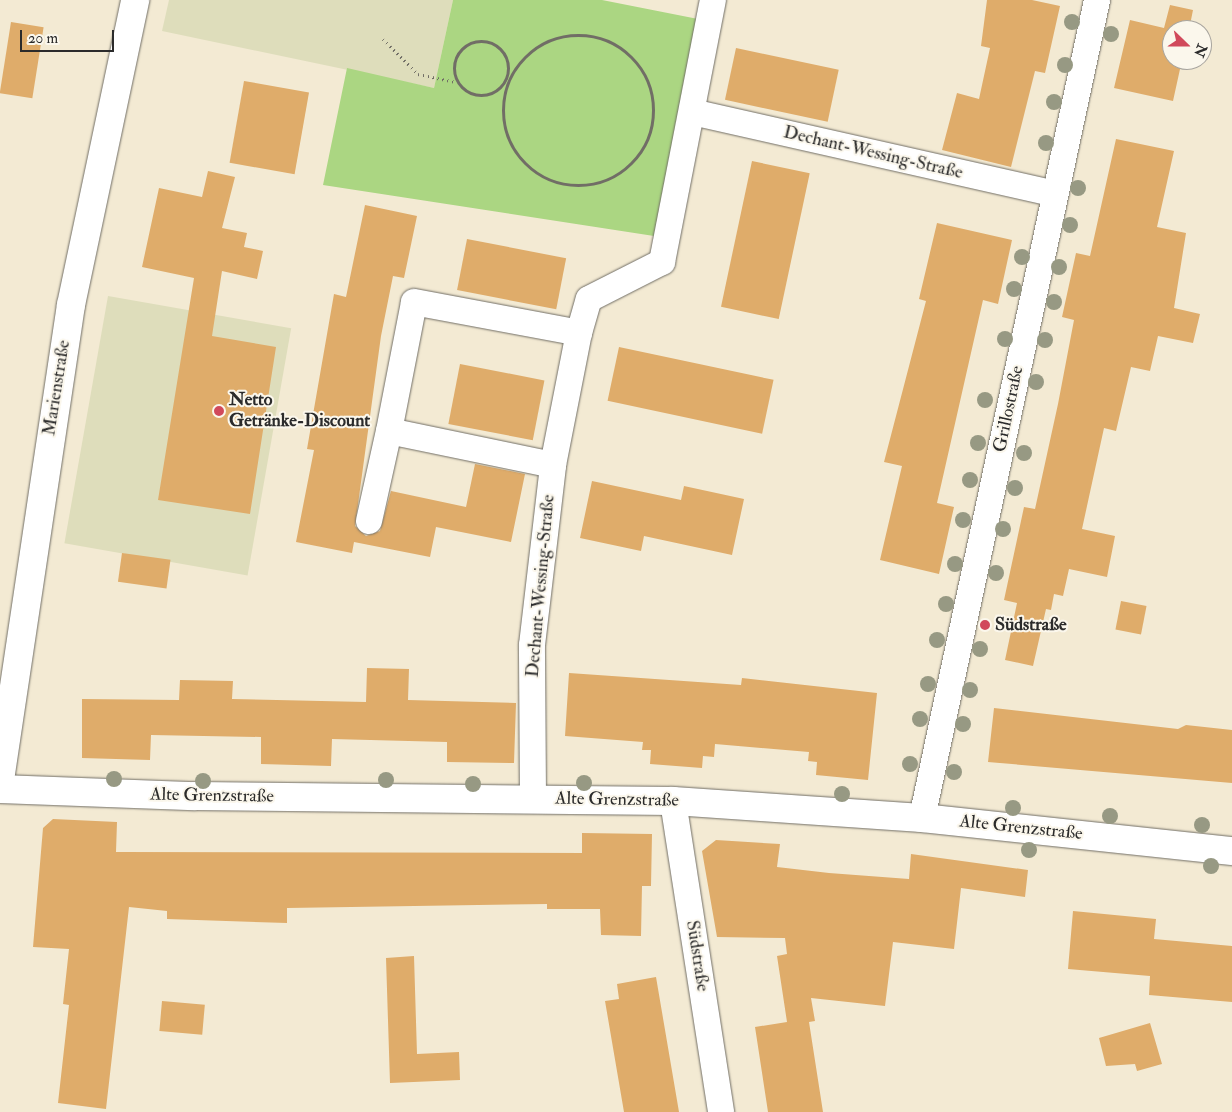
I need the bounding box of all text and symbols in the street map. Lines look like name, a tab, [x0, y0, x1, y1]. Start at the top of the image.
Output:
scale bar	[22, 20, 116, 52]
north arrow	[1162, 20, 1212, 70]
text: 20 m	[28, 29, 58, 48]
text: N	[1190, 41, 1211, 59]
street label: Dechant-Wessing-Straße	[781, 122, 965, 184]
street label: Marienstraße	[39, 339, 75, 437]
street label: Grillostraße	[989, 364, 1029, 454]
place label: Netto Getränke-Discount	[229, 390, 370, 432]
marker: Netto Getränke-Discount	[213, 405, 225, 417]
street label: Dechant-Wessing-Straße	[522, 494, 560, 678]
place label: Südstraße	[995, 614, 1066, 636]
marker: Südstraße	[979, 619, 991, 631]
street label: Alte Grenzstraße	[150, 784, 274, 808]
street label: Alte Grenzstraße	[555, 788, 679, 812]
street label: Alte Grenzstraße	[958, 811, 1084, 845]
street label: Südstraße	[681, 919, 713, 993]

